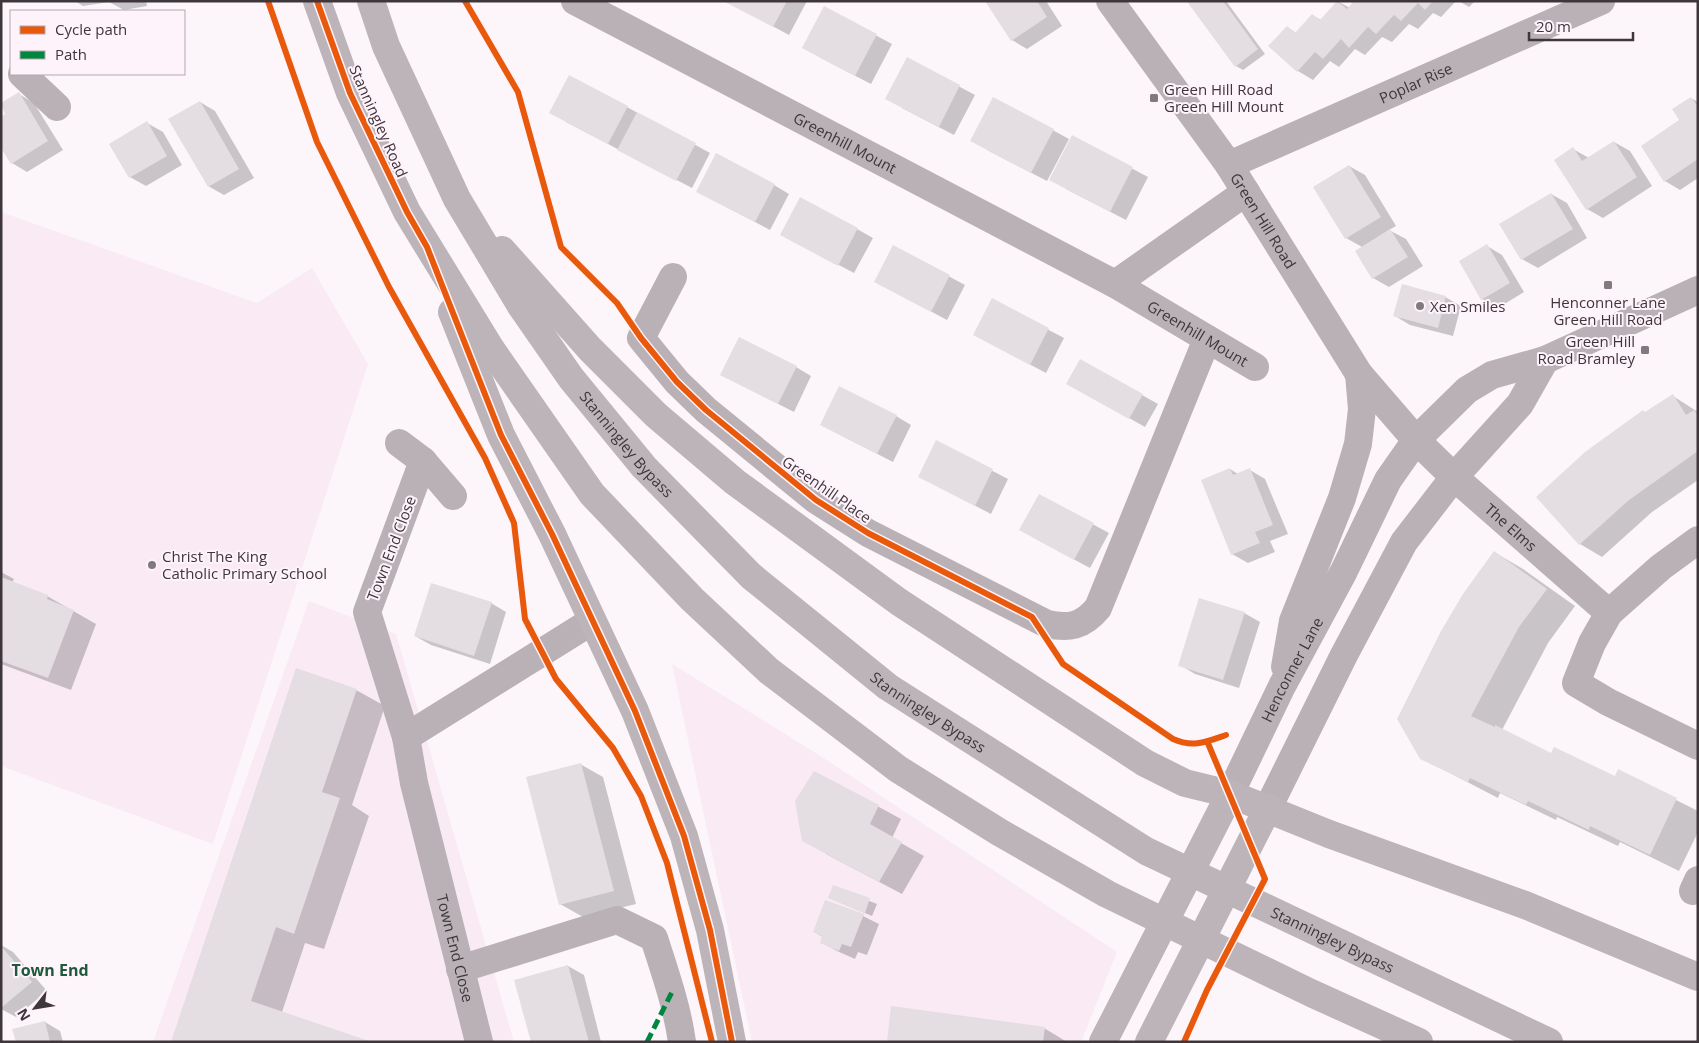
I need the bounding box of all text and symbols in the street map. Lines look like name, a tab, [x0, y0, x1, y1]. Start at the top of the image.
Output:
legend	[10, 10, 185, 75]
scale bar	[1529, 10, 1633, 42]
text: 20 m	[1536, 16, 1571, 36]
text: Cycle path	[55, 19, 127, 39]
text: Path	[55, 44, 87, 64]
street label: Poplar Rise	[1376, 58, 1455, 108]
street label: Stanningley Road	[345, 62, 413, 180]
place label: Green Hill Road Green Hill Mount	[1164, 79, 1284, 116]
marker: Green Hill Road Green Hill Mount	[1148, 92, 1160, 104]
street label: Greenhill Mount	[790, 107, 900, 178]
street label: Green Hill Road	[1226, 169, 1301, 272]
marker: Henconner Lane Green Hill Road	[1602, 279, 1614, 291]
place label: Henconner Lane Green Hill Road	[1550, 292, 1666, 329]
street label: Greenhill Mount	[1144, 295, 1252, 371]
place label: Xen Smiles	[1430, 296, 1505, 316]
marker: Xen Smiles	[1414, 300, 1426, 312]
place label: Green Hill Road Bramley	[1538, 331, 1635, 368]
marker: Green Hill Road Bramley	[1639, 344, 1651, 356]
street label: Stanningley Bypass	[576, 387, 678, 502]
street label: Greenhill Place	[779, 451, 875, 527]
street label: Town End Close	[362, 493, 420, 603]
street label: The Elms	[1481, 499, 1541, 555]
place label: Christ The King Catholic Primary School	[162, 546, 327, 583]
marker: Christ The King Catholic Primary School	[146, 559, 158, 571]
street label: Henconner Lane	[1256, 614, 1327, 725]
street label: Stanningley Bypass	[866, 667, 990, 757]
street label: Town End Close	[432, 892, 479, 1004]
street label: Stanningley Bypass	[1268, 902, 1398, 977]
district label: Town End	[11, 959, 89, 981]
north arrow	[10, 983, 60, 1033]
text: N	[12, 1005, 35, 1025]

